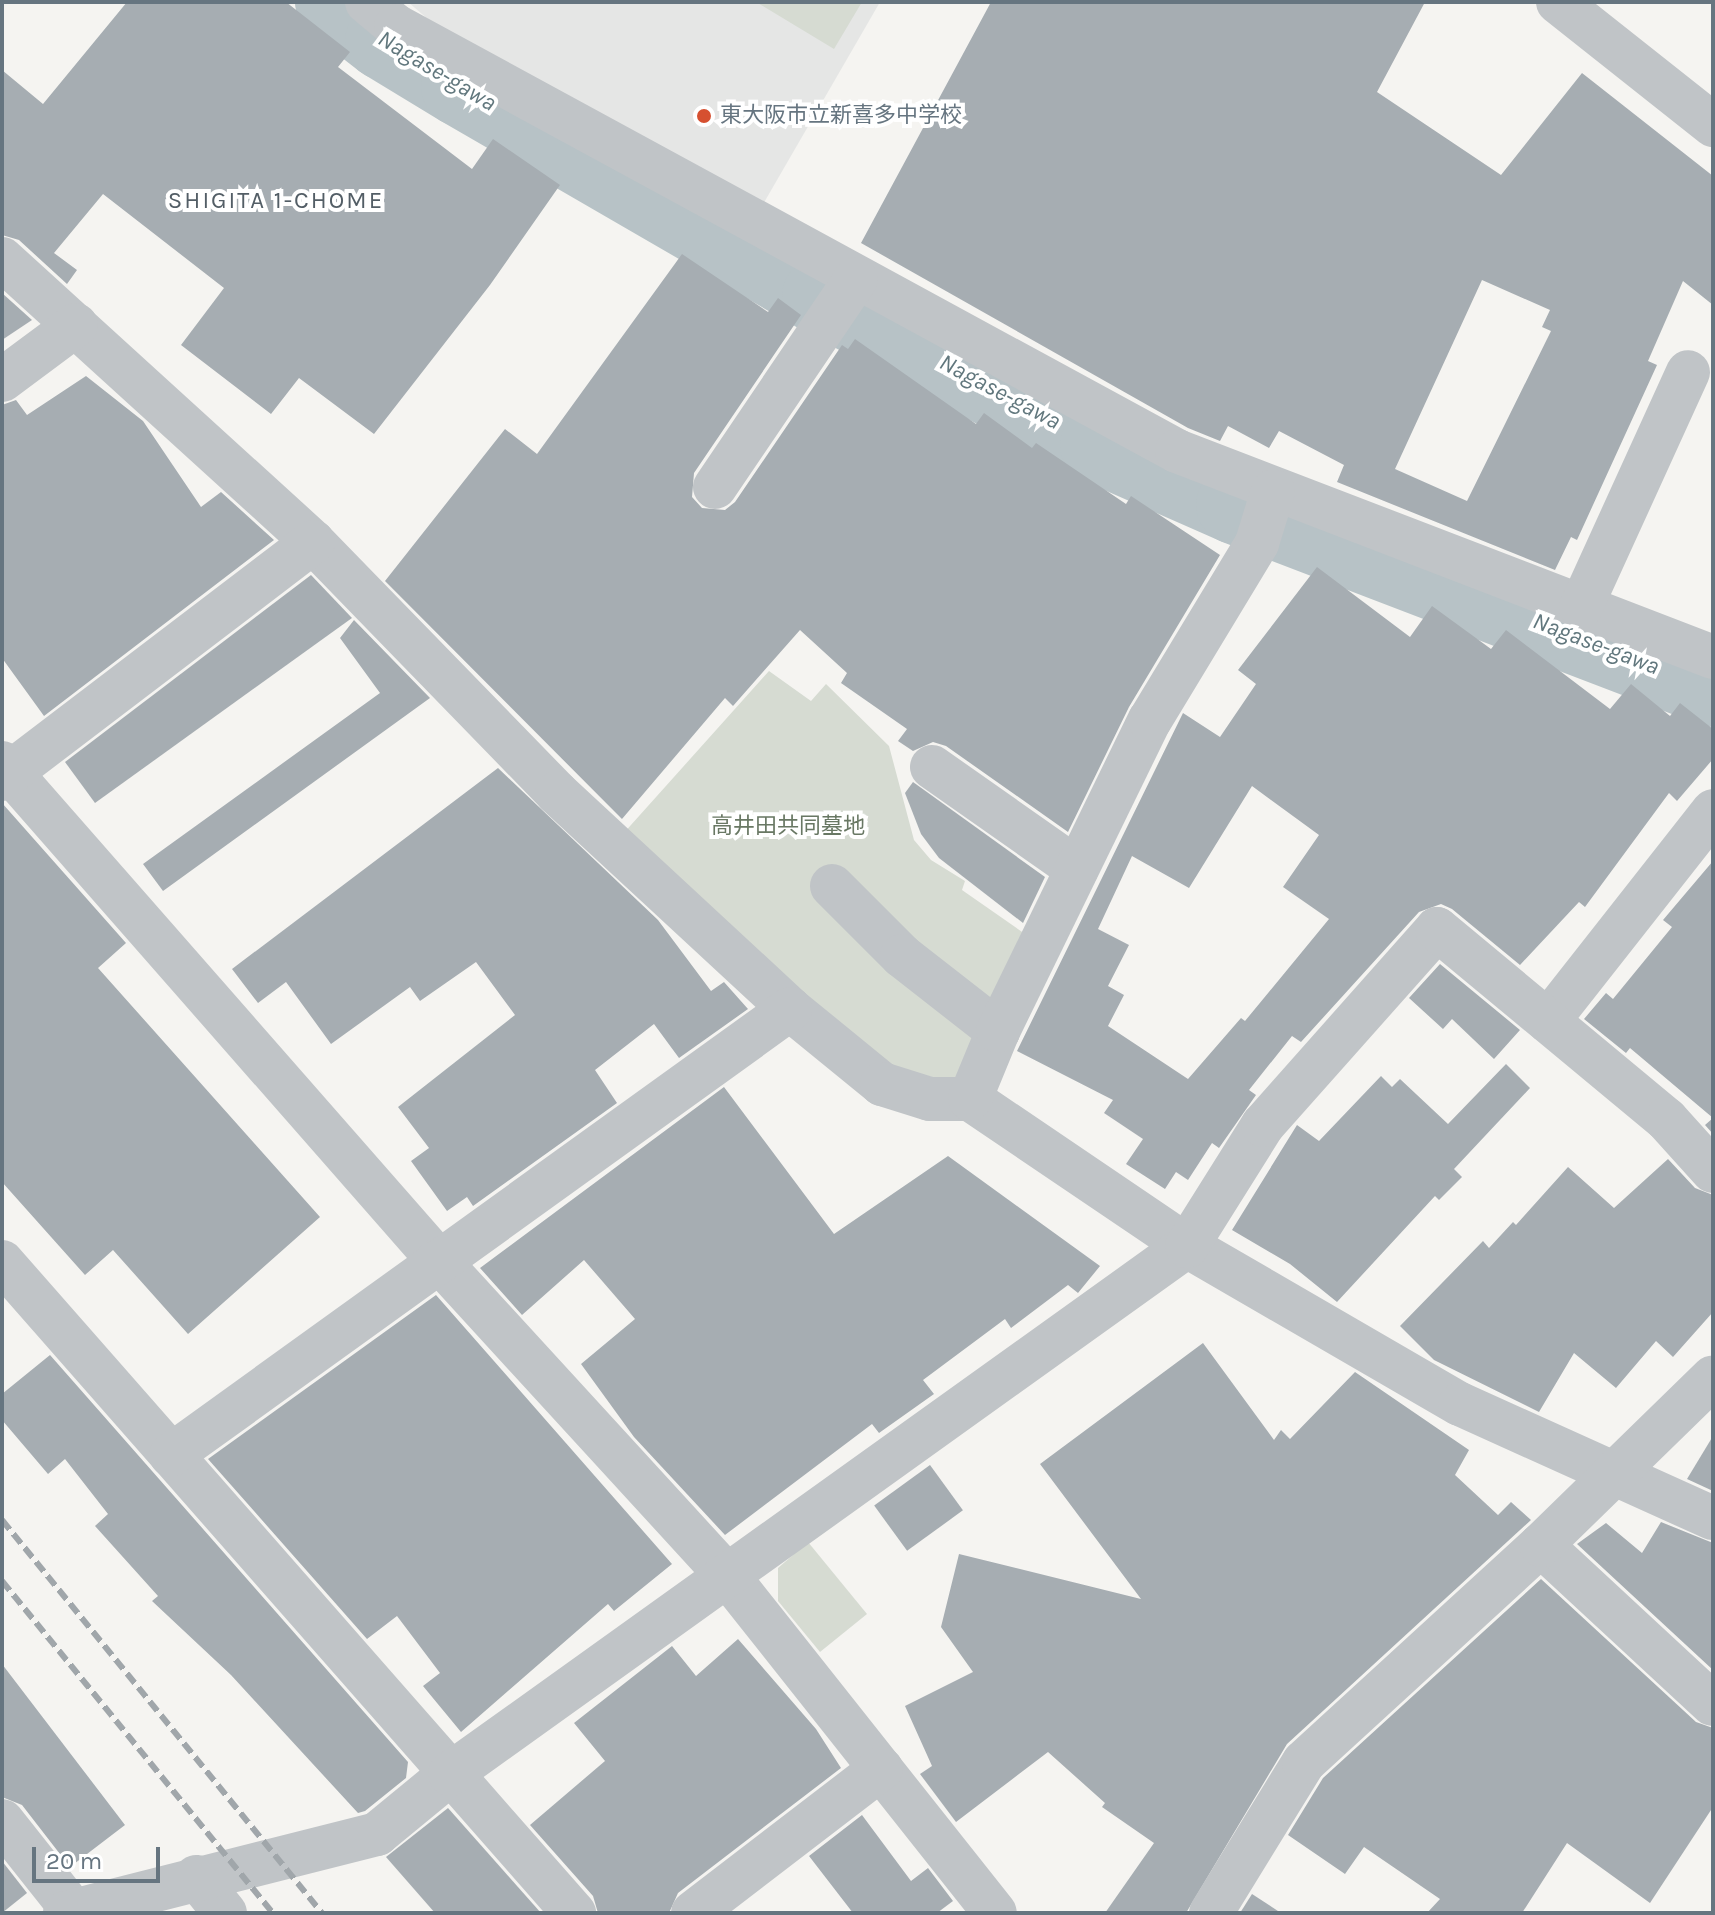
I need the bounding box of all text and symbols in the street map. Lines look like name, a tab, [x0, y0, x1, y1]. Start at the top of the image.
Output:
water label: Nagase-gawa	[372, 24, 502, 118]
place label: 東大阪市立新喜多中学校	[720, 103, 962, 129]
marker: 東大阪市立新喜多中学校	[695, 107, 713, 125]
district label: SHIGITA 1-CHOME	[168, 187, 384, 215]
water label: Nagase-gawa	[934, 348, 1066, 436]
water label: Nagase-gawa	[1529, 607, 1663, 681]
park label: 高井田共同墓地	[711, 814, 865, 840]
scale bar	[36, 1831, 164, 1881]
text: 20 m	[46, 1847, 102, 1875]

